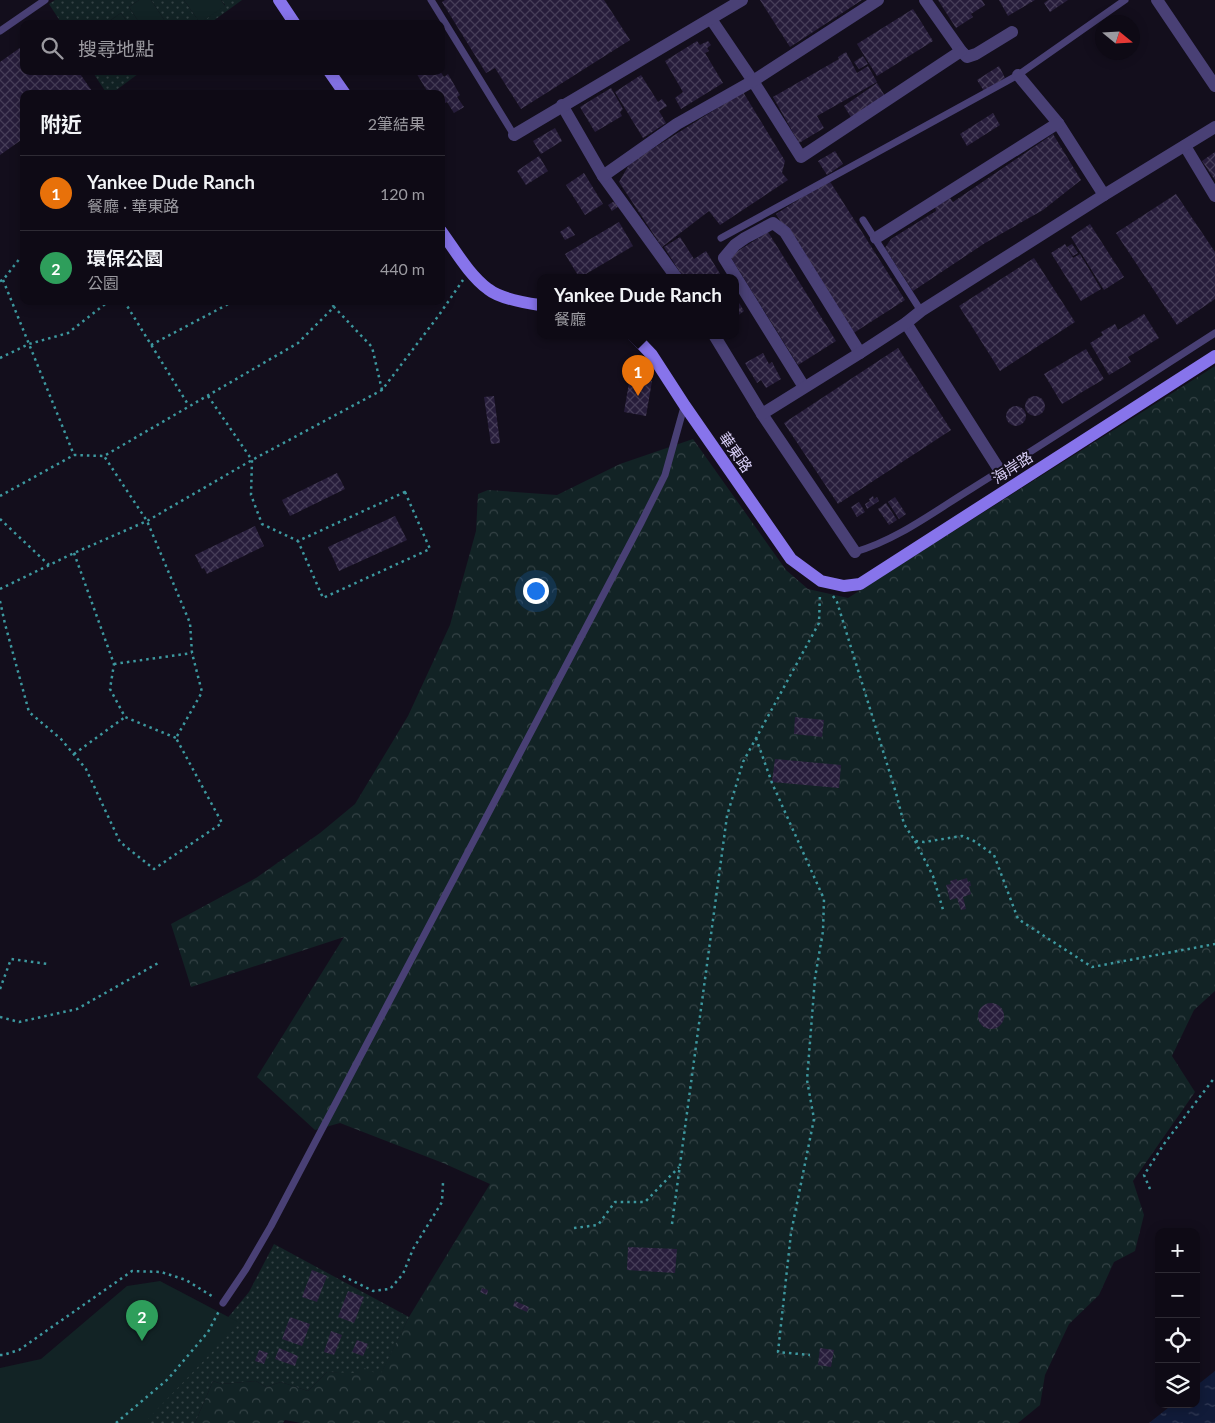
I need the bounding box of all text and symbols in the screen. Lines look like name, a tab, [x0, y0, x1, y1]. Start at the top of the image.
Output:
north arrow	[1095, 15, 1140, 60]
search box	[20, 20, 445, 75]
icon: search	[38, 34, 66, 62]
text: 搜尋地點	[78, 37, 154, 60]
text: 附近	[40, 111, 82, 136]
text: 2筆結果	[368, 114, 425, 133]
text: Yankee Dude Ranch	[87, 170, 255, 193]
text: 1	[51, 184, 61, 203]
text: 120 m	[380, 184, 425, 203]
text: 餐廳 · 華東路	[87, 196, 179, 215]
text: 環保公園	[87, 246, 163, 269]
text: 2	[51, 259, 61, 278]
text: 440 m	[380, 259, 425, 278]
text: 公園	[87, 273, 119, 292]
popup	[537, 274, 739, 339]
text: Yankee Dude Ranch	[554, 283, 722, 306]
text: 餐廳	[554, 309, 586, 328]
pin: 1	[622, 355, 654, 396]
street label: 華東路	[716, 428, 756, 476]
street label: 海岸路	[988, 447, 1036, 487]
your location	[523, 578, 549, 604]
map controls	[1155, 1228, 1200, 1408]
button: +	[1155, 1228, 1200, 1273]
button: −	[1155, 1273, 1200, 1318]
pin: 2	[126, 1300, 158, 1341]
button: locate	[1155, 1318, 1200, 1363]
button: layers	[1155, 1363, 1200, 1408]

